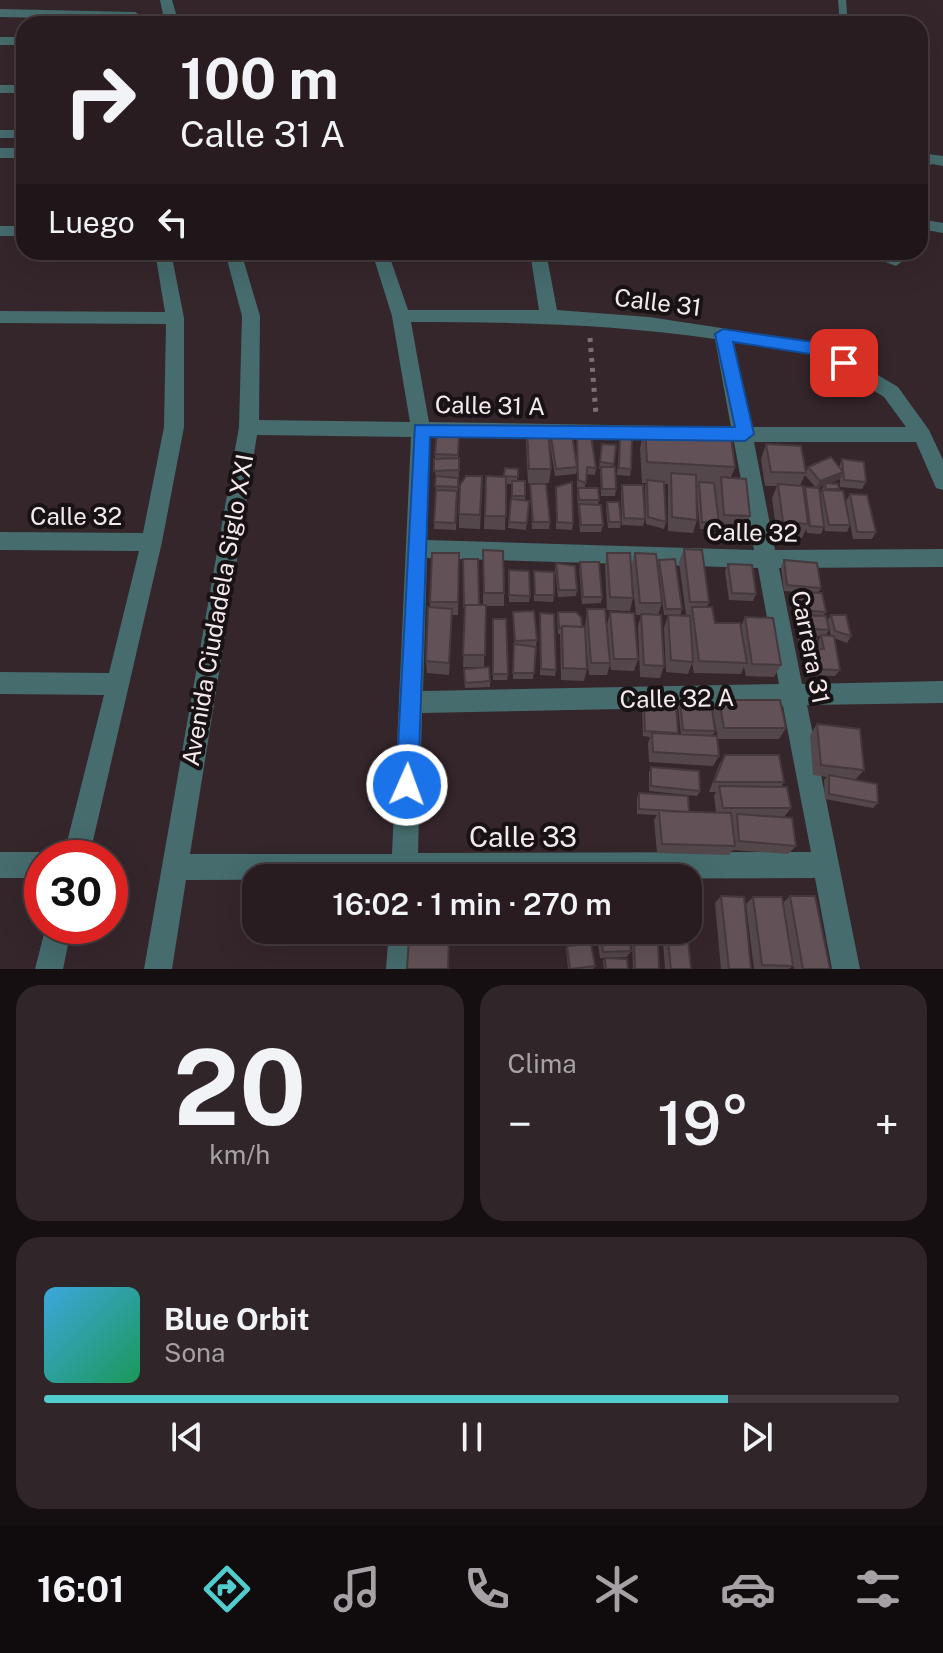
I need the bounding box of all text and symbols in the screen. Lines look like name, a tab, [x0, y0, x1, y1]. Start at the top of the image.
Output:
text: 100 m	[180, 46, 339, 112]
icon: right	[48, 48, 152, 152]
text: Calle 31 A	[180, 113, 345, 155]
icon: left	[151, 200, 195, 244]
text: Luego	[48, 204, 135, 240]
street label: Calle 31	[613, 283, 703, 321]
pin	[810, 329, 878, 397]
icon: arrive	[822, 341, 866, 385]
street label: Calle 31 A	[435, 390, 545, 420]
street label: Avenida Ciudadela Siglo XXI	[176, 452, 258, 768]
street label: Calle 32	[30, 502, 122, 530]
street label: Calle 32	[706, 517, 798, 547]
street label: Carrera 31	[786, 588, 836, 706]
street label: Calle 32 A	[619, 683, 735, 713]
position arrow	[365, 743, 449, 827]
street label: Calle 33	[469, 820, 577, 853]
speed limit sign: 30	[24, 840, 128, 944]
text: 16:02 · 1 min · 270 m	[332, 886, 612, 922]
text: 20	[173, 1026, 306, 1148]
text: Clima	[508, 1048, 577, 1079]
text: 19°	[657, 1088, 749, 1159]
text: −	[508, 1098, 532, 1150]
text: +	[875, 1098, 899, 1150]
text: km/h	[209, 1139, 270, 1170]
text: Blue Orbit	[164, 1301, 310, 1337]
text: Sona	[164, 1337, 225, 1368]
icon: previous	[165, 1415, 209, 1459]
icon: pause	[450, 1415, 494, 1459]
icon: next	[735, 1415, 779, 1459]
icon: directions	[199, 1561, 255, 1617]
icon: music	[329, 1561, 385, 1617]
icon: phone	[459, 1561, 515, 1617]
icon: climate	[589, 1561, 645, 1617]
icon: car	[720, 1561, 776, 1617]
icon: filters	[850, 1561, 906, 1617]
text: 16:01	[37, 1568, 125, 1610]

